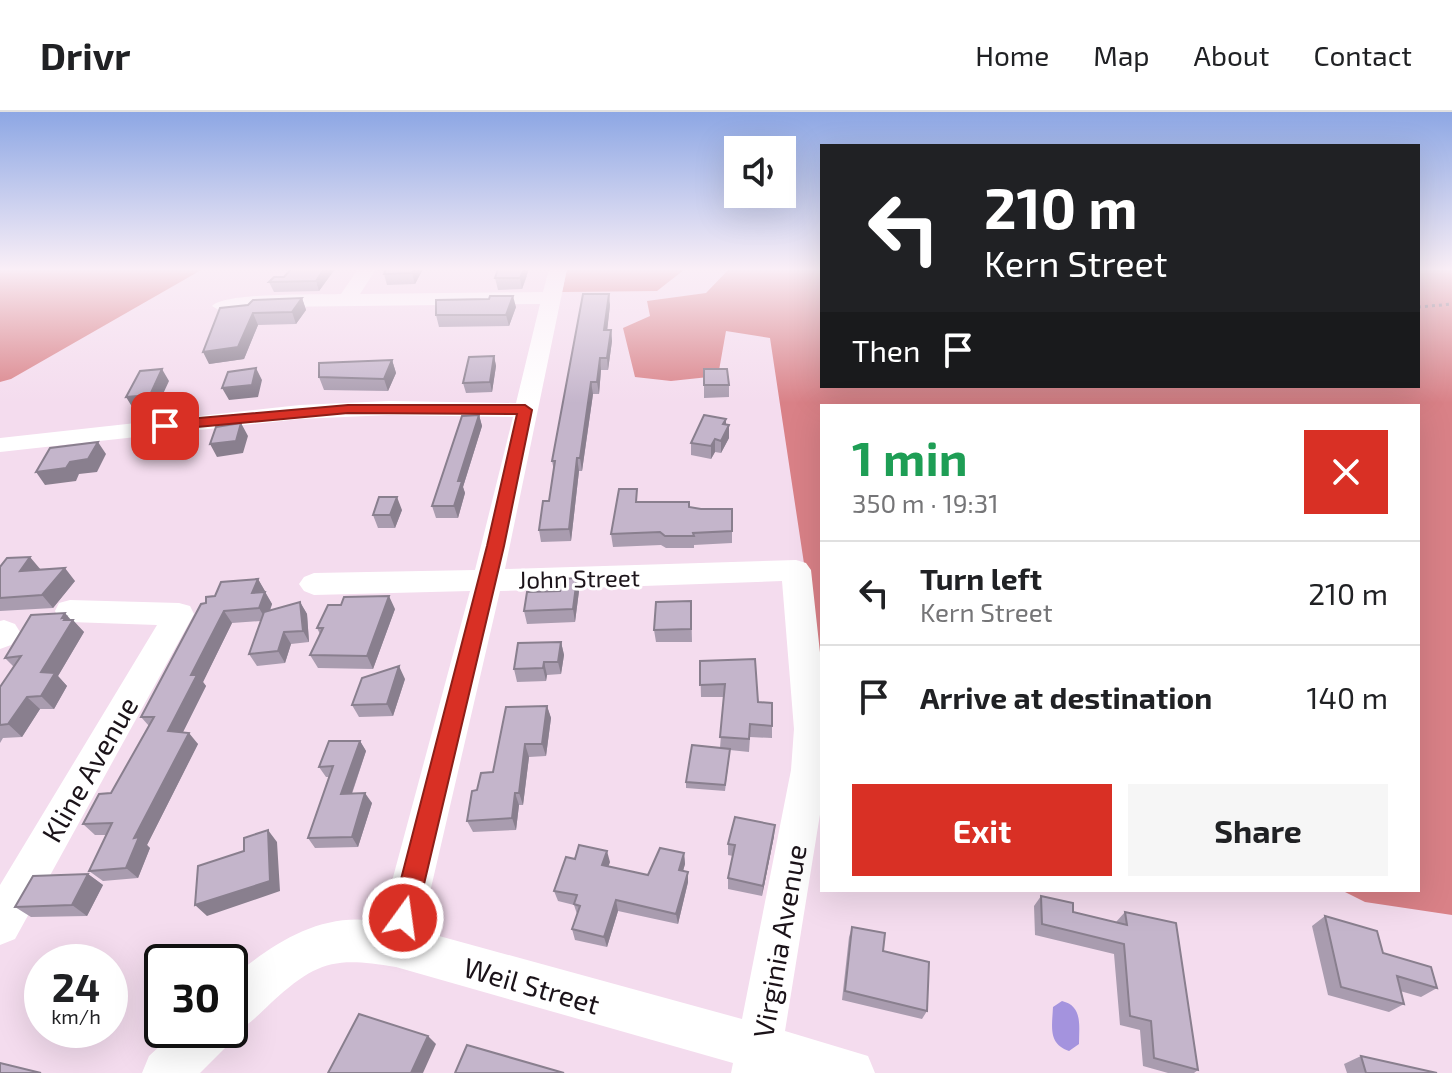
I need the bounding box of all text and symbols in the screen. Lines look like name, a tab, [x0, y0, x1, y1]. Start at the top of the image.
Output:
text: Drivr	[40, 32, 130, 78]
text: Home	[975, 38, 1049, 72]
text: Map	[1093, 38, 1150, 72]
text: About	[1194, 38, 1269, 72]
text: Contact	[1313, 38, 1412, 72]
map controls	[724, 136, 796, 208]
button: sound	[724, 136, 796, 208]
text: 210 m	[984, 173, 1138, 240]
icon: left	[852, 176, 956, 280]
text: Kern Street	[984, 241, 1168, 284]
icon: arrive	[936, 328, 980, 372]
text: Then	[852, 332, 920, 368]
pin	[131, 392, 199, 460]
icon: arrive	[143, 404, 187, 448]
text: 1 min	[852, 428, 968, 486]
button: close	[1304, 430, 1388, 514]
text: 350 m · 19:31	[852, 487, 999, 518]
text: Turn left	[920, 560, 1042, 596]
street label: John Street	[518, 562, 640, 594]
icon: left	[852, 571, 896, 615]
text: 210 m	[1308, 575, 1388, 611]
text: Kern Street	[920, 596, 1053, 627]
icon: arrive	[852, 675, 896, 719]
text: Arrive at destination	[920, 679, 1212, 715]
text: 140 m	[1307, 679, 1388, 715]
street label: Kline Avenue	[34, 690, 144, 848]
button: Exit	[852, 784, 1112, 876]
button: Share	[1128, 784, 1388, 876]
street label: Virginia Avenue	[745, 842, 813, 1040]
position arrow	[361, 876, 445, 960]
speed limit sign: 30	[144, 944, 248, 1048]
street label: Weil Street	[460, 949, 604, 1021]
text: 24	[52, 962, 100, 1010]
text: km/h	[51, 1004, 101, 1028]

